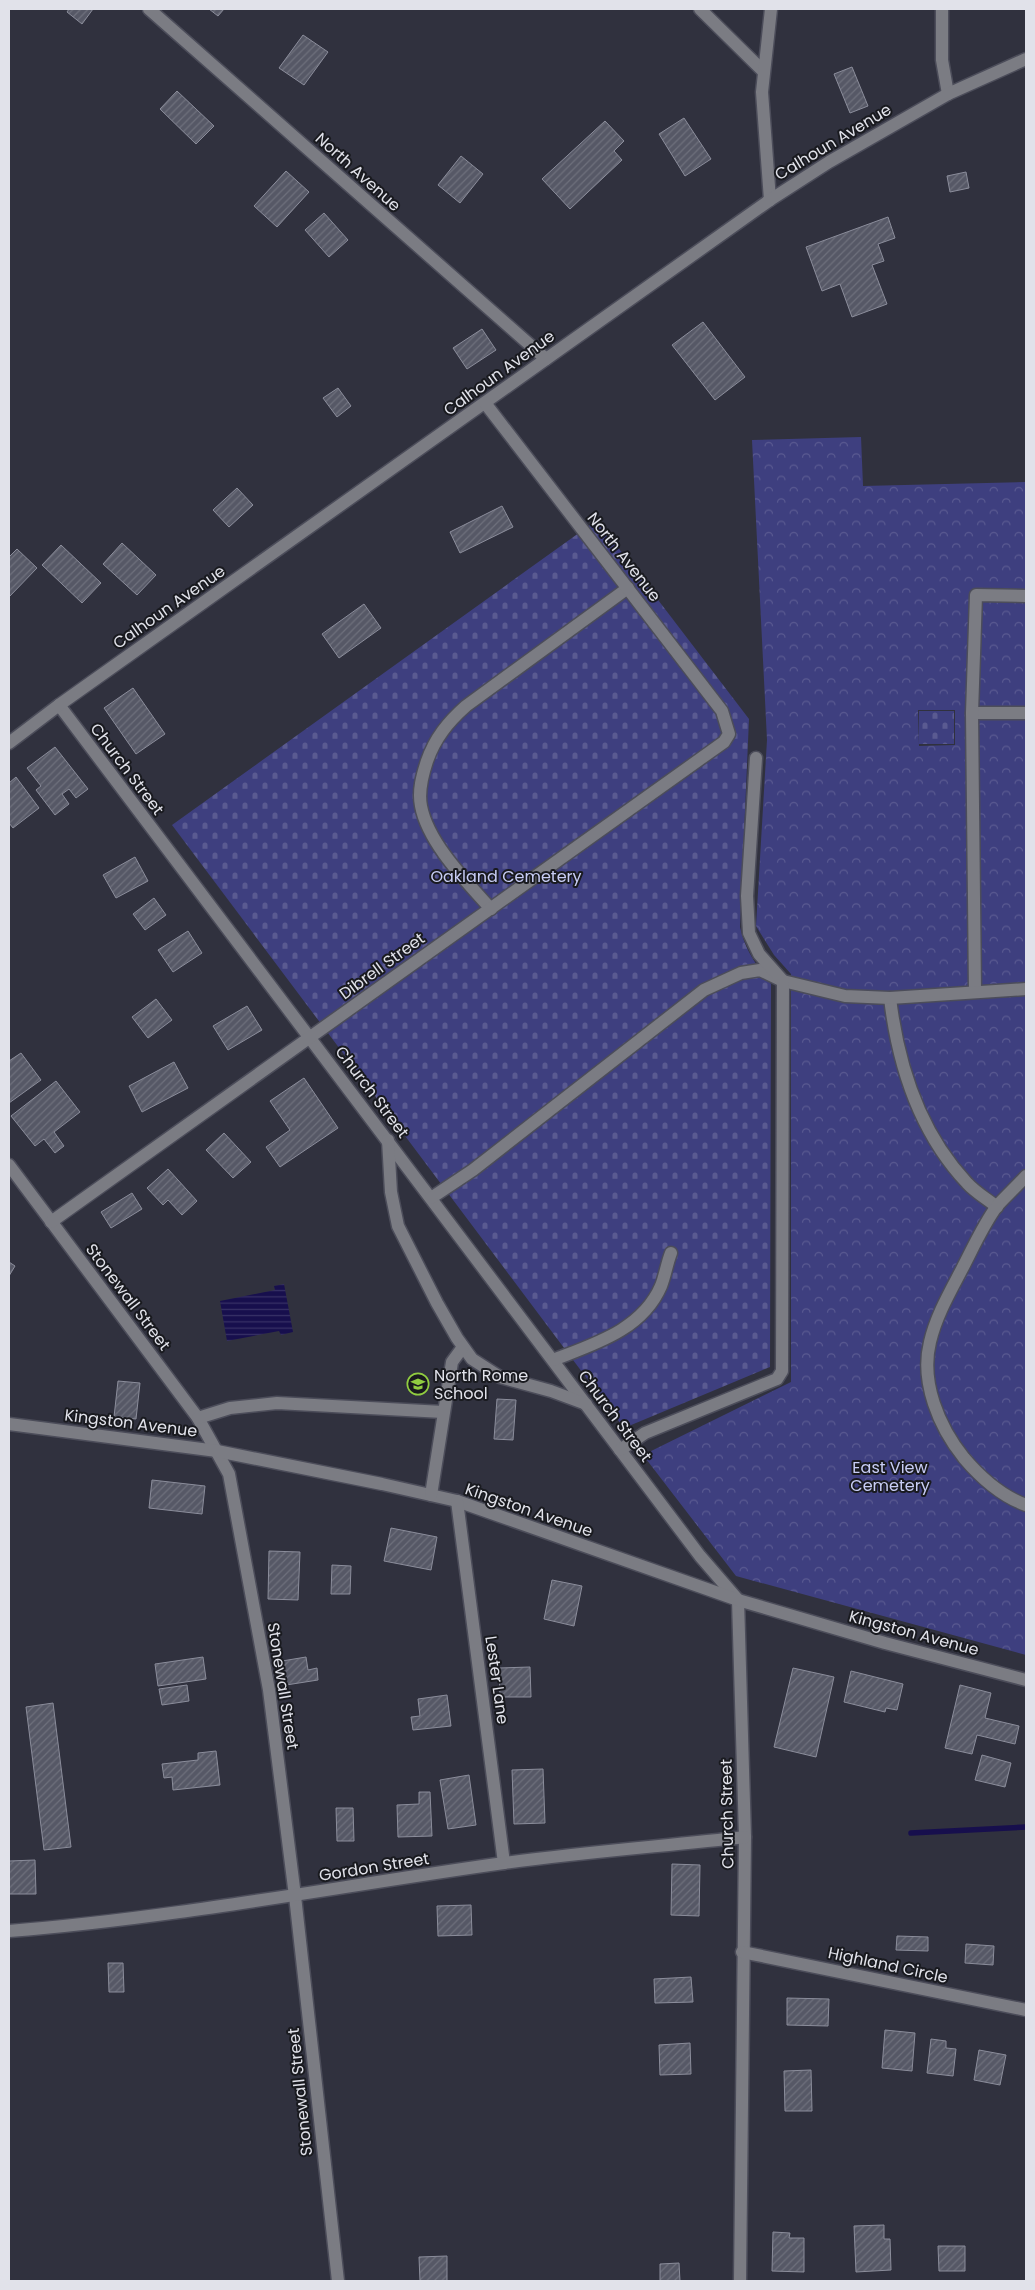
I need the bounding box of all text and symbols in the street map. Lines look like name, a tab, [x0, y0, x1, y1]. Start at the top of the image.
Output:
street label: Calhoun Avenue	[770, 98, 896, 186]
street label: North Avenue	[310, 127, 406, 217]
street label: Calhoun Avenue	[439, 325, 559, 421]
street label: North Avenue	[582, 507, 666, 607]
street label: Calhoun Avenue	[108, 560, 230, 654]
street label: Church Street	[85, 718, 169, 820]
park label: Oakland Cemetery	[430, 865, 582, 888]
street label: Dibrell Street	[334, 927, 430, 1005]
street label: Church Street	[330, 1041, 414, 1143]
street label: Stonewall Street	[80, 1239, 176, 1355]
place label: North Rome School	[434, 1364, 528, 1405]
street label: Church Street	[573, 1365, 657, 1467]
school or university icon: North Rome School	[406, 1372, 430, 1396]
street label: Kingston Avenue	[63, 1403, 199, 1443]
park label: East View Cemetery	[850, 1456, 930, 1497]
street label: Kingston Avenue	[462, 1477, 596, 1543]
street label: Kingston Avenue	[847, 1605, 982, 1661]
street label: Stonewall Street	[262, 1621, 304, 1751]
street label: Lester Lane	[479, 1634, 515, 1726]
street label: Church Street	[715, 1759, 739, 1869]
street label: Gordon Street	[317, 1847, 431, 1887]
street label: Highland Circle	[826, 1941, 950, 1989]
street label: Stonewall Street	[282, 2027, 318, 2157]

